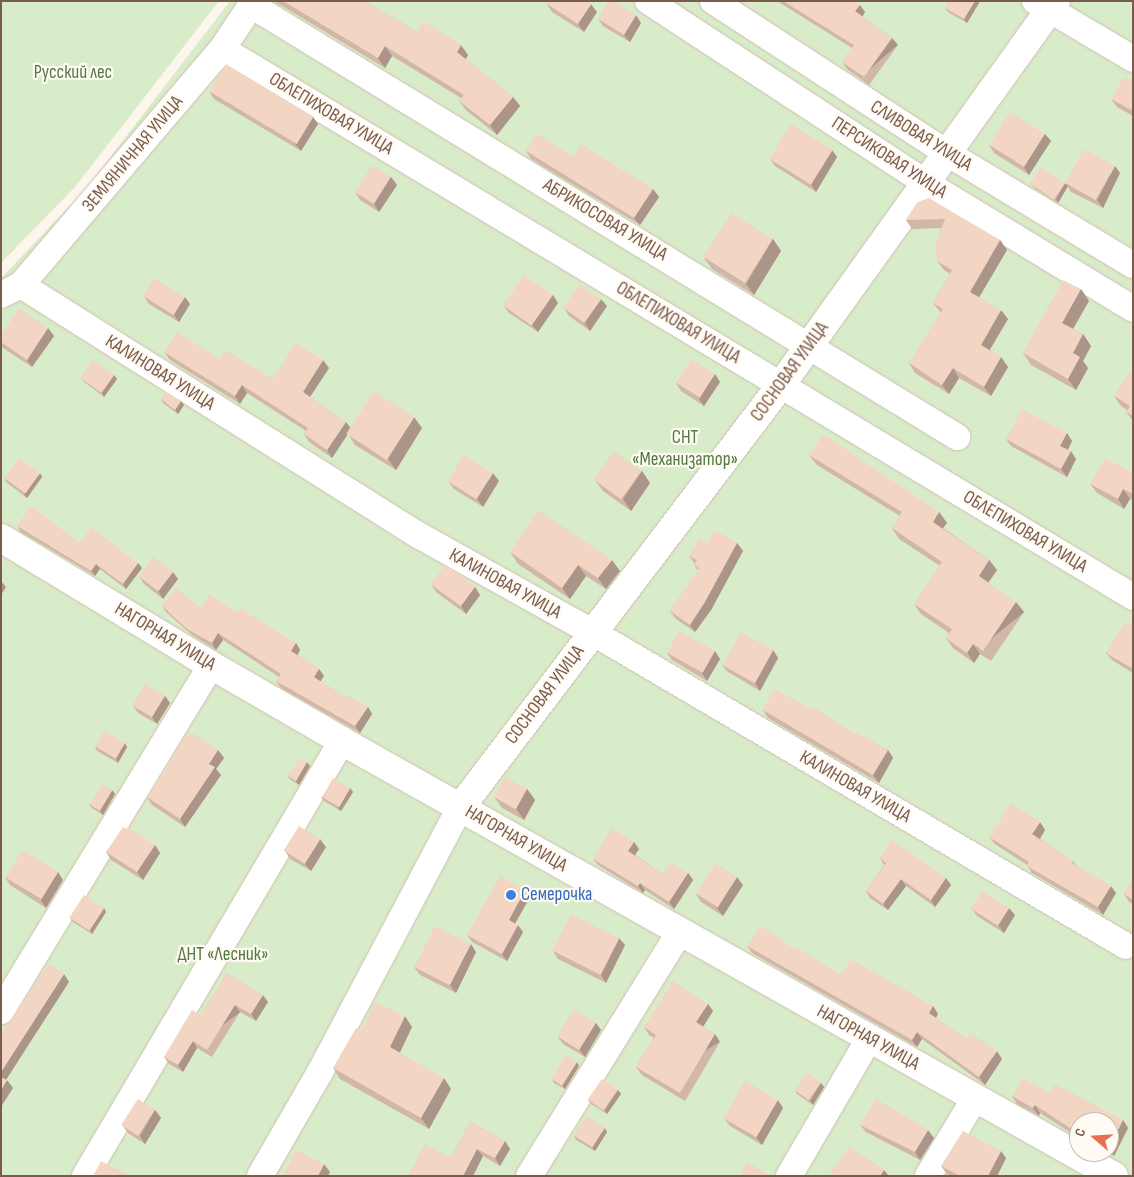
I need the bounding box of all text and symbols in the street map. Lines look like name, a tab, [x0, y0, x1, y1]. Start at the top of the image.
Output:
park label: Русский лес	[34, 62, 112, 84]
street label: ОБЛЕПИХОВАЯ УЛИЦА	[265, 68, 397, 160]
street label: ЗЕМЛЯНИЧНАЯ УЛИЦА	[78, 91, 188, 217]
street label: СЛИВОВАЯ УЛИЦА	[866, 96, 976, 176]
street label: ПЕРСИКОВАЯ УЛИЦА	[827, 112, 951, 204]
street label: АБРИКОСОВАЯ УЛИЦА	[539, 174, 671, 266]
street label: ОБЛЕПИХОВАЯ УЛИЦА	[612, 277, 744, 369]
street label: СОСНОВАЯ УЛИЦА	[746, 318, 834, 426]
street label: КАЛИНОВАЯ УЛИЦА	[101, 330, 219, 416]
park label: СНТ «Механизатор»	[632, 427, 738, 471]
street label: ОБЛЕПИХОВАЯ УЛИЦА	[959, 486, 1091, 578]
street label: КАЛИНОВАЯ УЛИЦА	[445, 544, 565, 624]
street label: НАГОРНАЯ УЛИЦА	[110, 598, 220, 676]
street label: СОСНОВАЯ УЛИЦА	[500, 641, 590, 749]
street label: КАЛИНОВАЯ УЛИЦА	[795, 746, 915, 828]
street label: НАГОРНАЯ УЛИЦА	[461, 801, 571, 877]
place label: Семерочка	[521, 884, 592, 906]
marker: Семерочка	[505, 889, 517, 901]
park label: ДНТ «Лесник»	[178, 944, 268, 966]
street label: НАГОРНАЯ УЛИЦА	[813, 1000, 923, 1076]
north arrow	[1069, 1112, 1119, 1162]
text: С	[1071, 1126, 1089, 1138]

